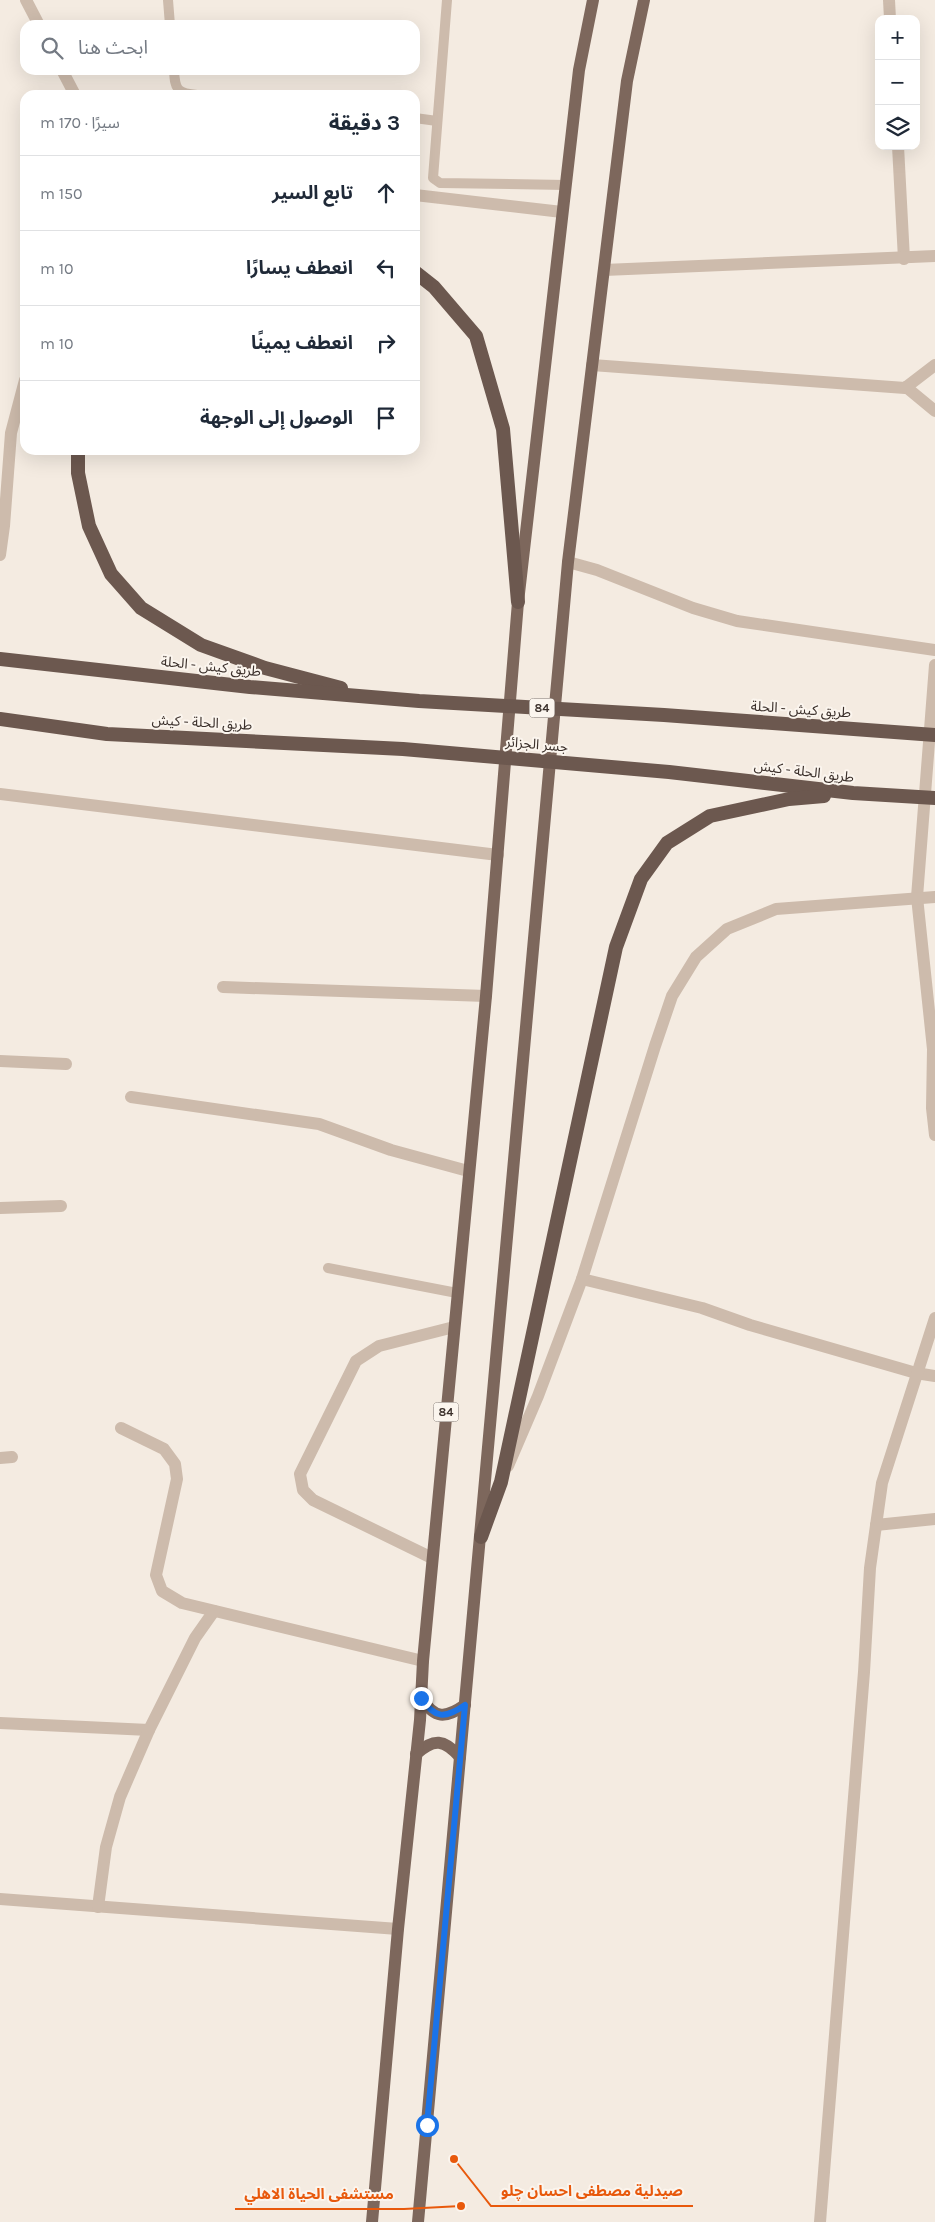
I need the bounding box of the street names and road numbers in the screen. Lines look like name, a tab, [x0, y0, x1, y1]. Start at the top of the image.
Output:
street label: طريق كيش - الحلة	[160, 653, 262, 681]
road number: 84	[530, 698, 554, 718]
street label: طريق كيش - الحلة	[750, 698, 852, 722]
street label: طريق الحلة - كيش	[151, 711, 253, 735]
street label: جسر الجزائر	[504, 733, 569, 756]
street label: طريق الحلة - كيش	[753, 757, 855, 787]
road number: 84	[434, 1402, 458, 1421]

